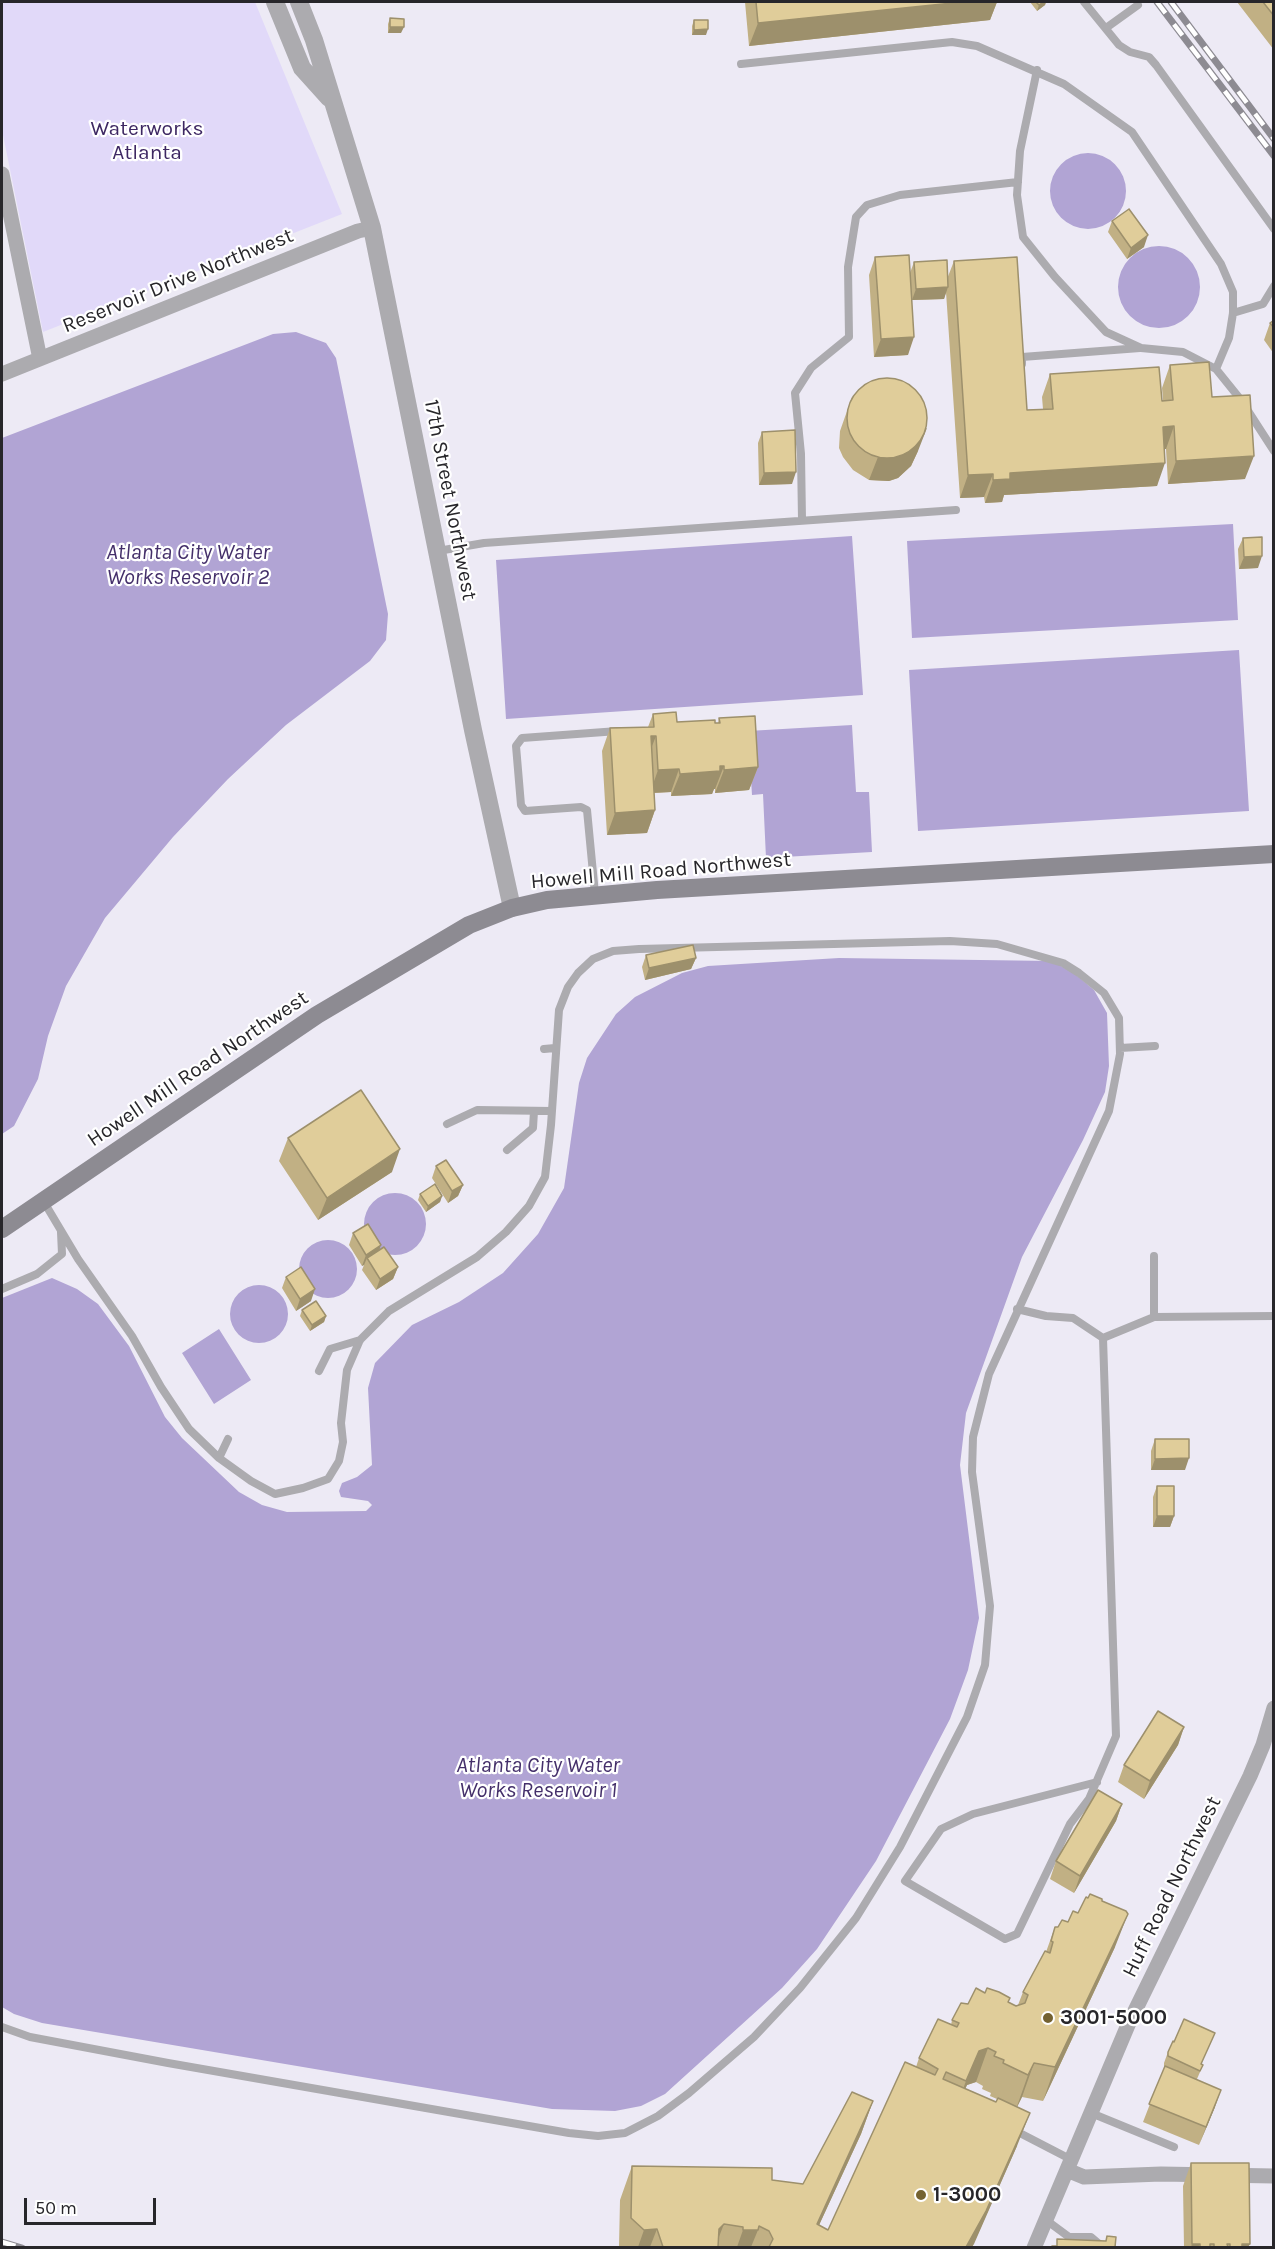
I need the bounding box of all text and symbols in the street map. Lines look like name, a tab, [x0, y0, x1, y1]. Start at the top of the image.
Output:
park label: Waterworks Atlanta	[90, 116, 204, 166]
street label: Reservoir Drive Northwest	[59, 223, 297, 339]
street label: 17th Street Northwest	[418, 398, 482, 602]
water label: Atlanta City Water Works Reservoir 2	[106, 540, 270, 592]
street label: Howell Mill Road Northwest	[530, 847, 792, 895]
street label: Howell Mill Road Northwest	[83, 985, 313, 1153]
water label: Atlanta City Water Works Reservoir 1	[456, 1753, 620, 1804]
street label: Huff Road Northwest	[1117, 1792, 1227, 1982]
place label: 3001-5000	[1060, 2005, 1167, 2031]
marker: 3001-5000	[1041, 2011, 1055, 2025]
place label: 1-3000	[933, 2182, 1001, 2208]
scale bar	[27, 2186, 159, 2224]
marker: 1-3000	[914, 2188, 928, 2202]
text: 50 m	[35, 2197, 77, 2219]

